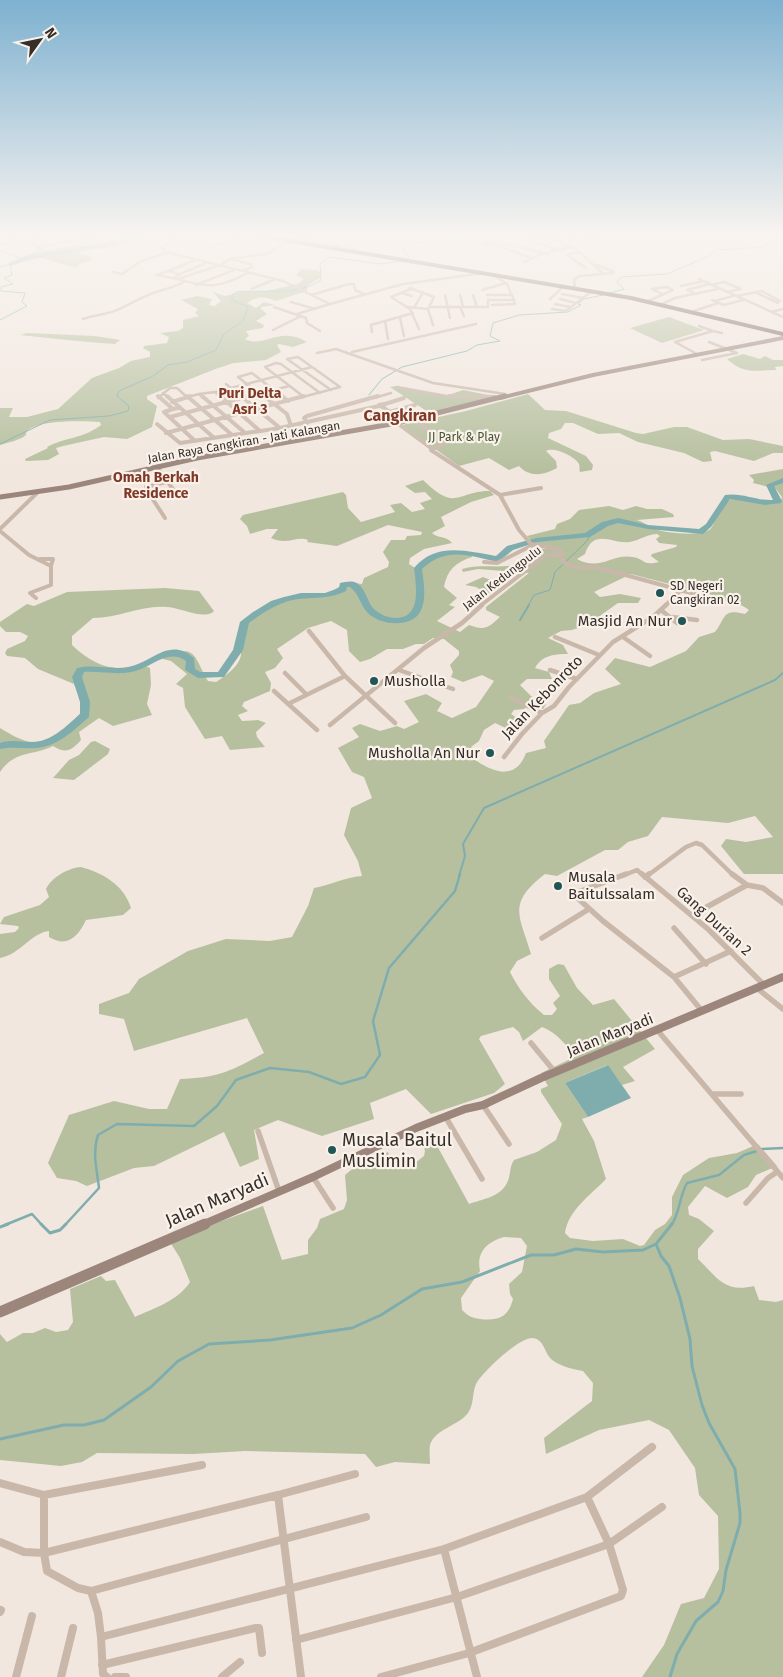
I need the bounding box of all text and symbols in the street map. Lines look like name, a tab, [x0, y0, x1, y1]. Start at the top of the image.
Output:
north arrow	[15, 15, 65, 65]
text: N	[41, 25, 60, 42]
district label: Puri Delta Asri 3	[219, 385, 282, 418]
district label: Cangkiran	[363, 406, 437, 425]
street label: Jalan Raya Cangkiran - Jati Kalangan	[147, 418, 341, 466]
park label: JJ Park & Play	[428, 430, 500, 444]
district label: Omah Berkah Residence	[113, 469, 199, 502]
street label: Jalan Kedungpulu	[460, 543, 544, 613]
place label: SD Negeri Cangkiran 02	[670, 579, 739, 607]
marker: SD Negeri Cangkiran 02	[654, 587, 666, 599]
place label: Masjid An Nur	[578, 612, 672, 630]
marker: Masjid An Nur	[676, 615, 688, 627]
street label: Jalan Kebonroto	[498, 651, 586, 743]
place label: Musholla	[384, 672, 446, 690]
marker: Musholla	[368, 675, 380, 687]
place label: Musholla An Nur	[368, 744, 480, 762]
marker: Musholla An Nur	[484, 747, 496, 759]
place label: Musala Baitulssalam	[568, 868, 655, 903]
marker: Musala Baitulssalam	[552, 880, 564, 892]
street label: Gang Durian 2	[673, 883, 755, 959]
street label: Jalan Maryadi	[564, 1009, 656, 1061]
place label: Musala Baitul Muslimin	[342, 1129, 452, 1172]
marker: Musala Baitul Muslimin	[326, 1144, 338, 1156]
street label: Jalan Maryadi	[162, 1168, 272, 1232]

